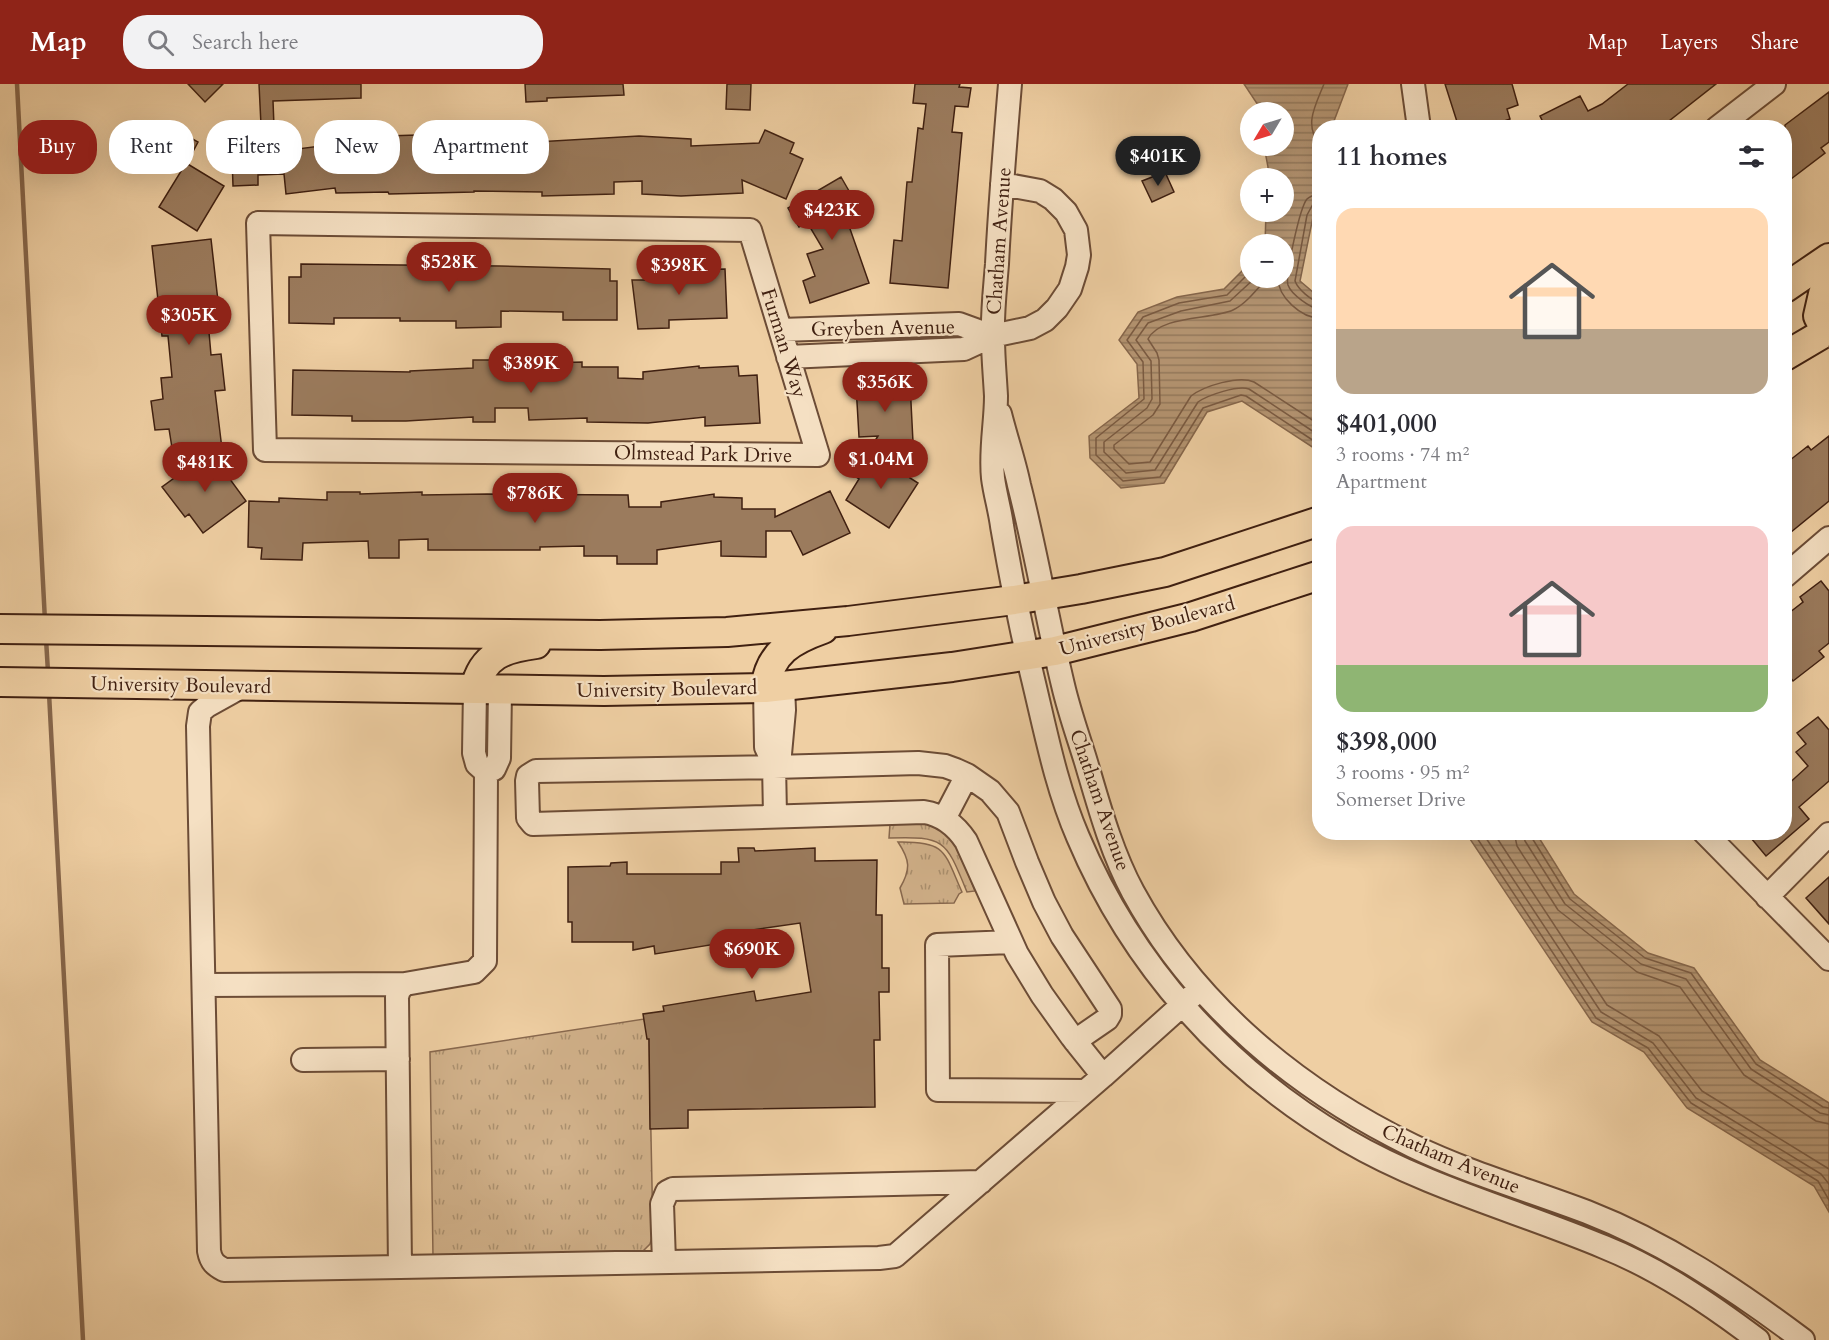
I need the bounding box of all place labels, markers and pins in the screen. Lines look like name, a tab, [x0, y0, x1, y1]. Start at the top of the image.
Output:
pin: $401K	[1116, 136, 1200, 187]
pin: $423K	[790, 190, 874, 241]
pin: $528K	[407, 242, 491, 293]
pin: $398K	[637, 245, 721, 296]
pin: $305K	[147, 295, 231, 346]
pin: $389K	[489, 343, 573, 394]
pin: $356K	[843, 362, 927, 413]
pin: $1.04M	[832, 439, 930, 490]
pin: $481K	[163, 442, 247, 493]
pin: $786K	[493, 473, 577, 524]
pin: $690K	[710, 929, 794, 980]

